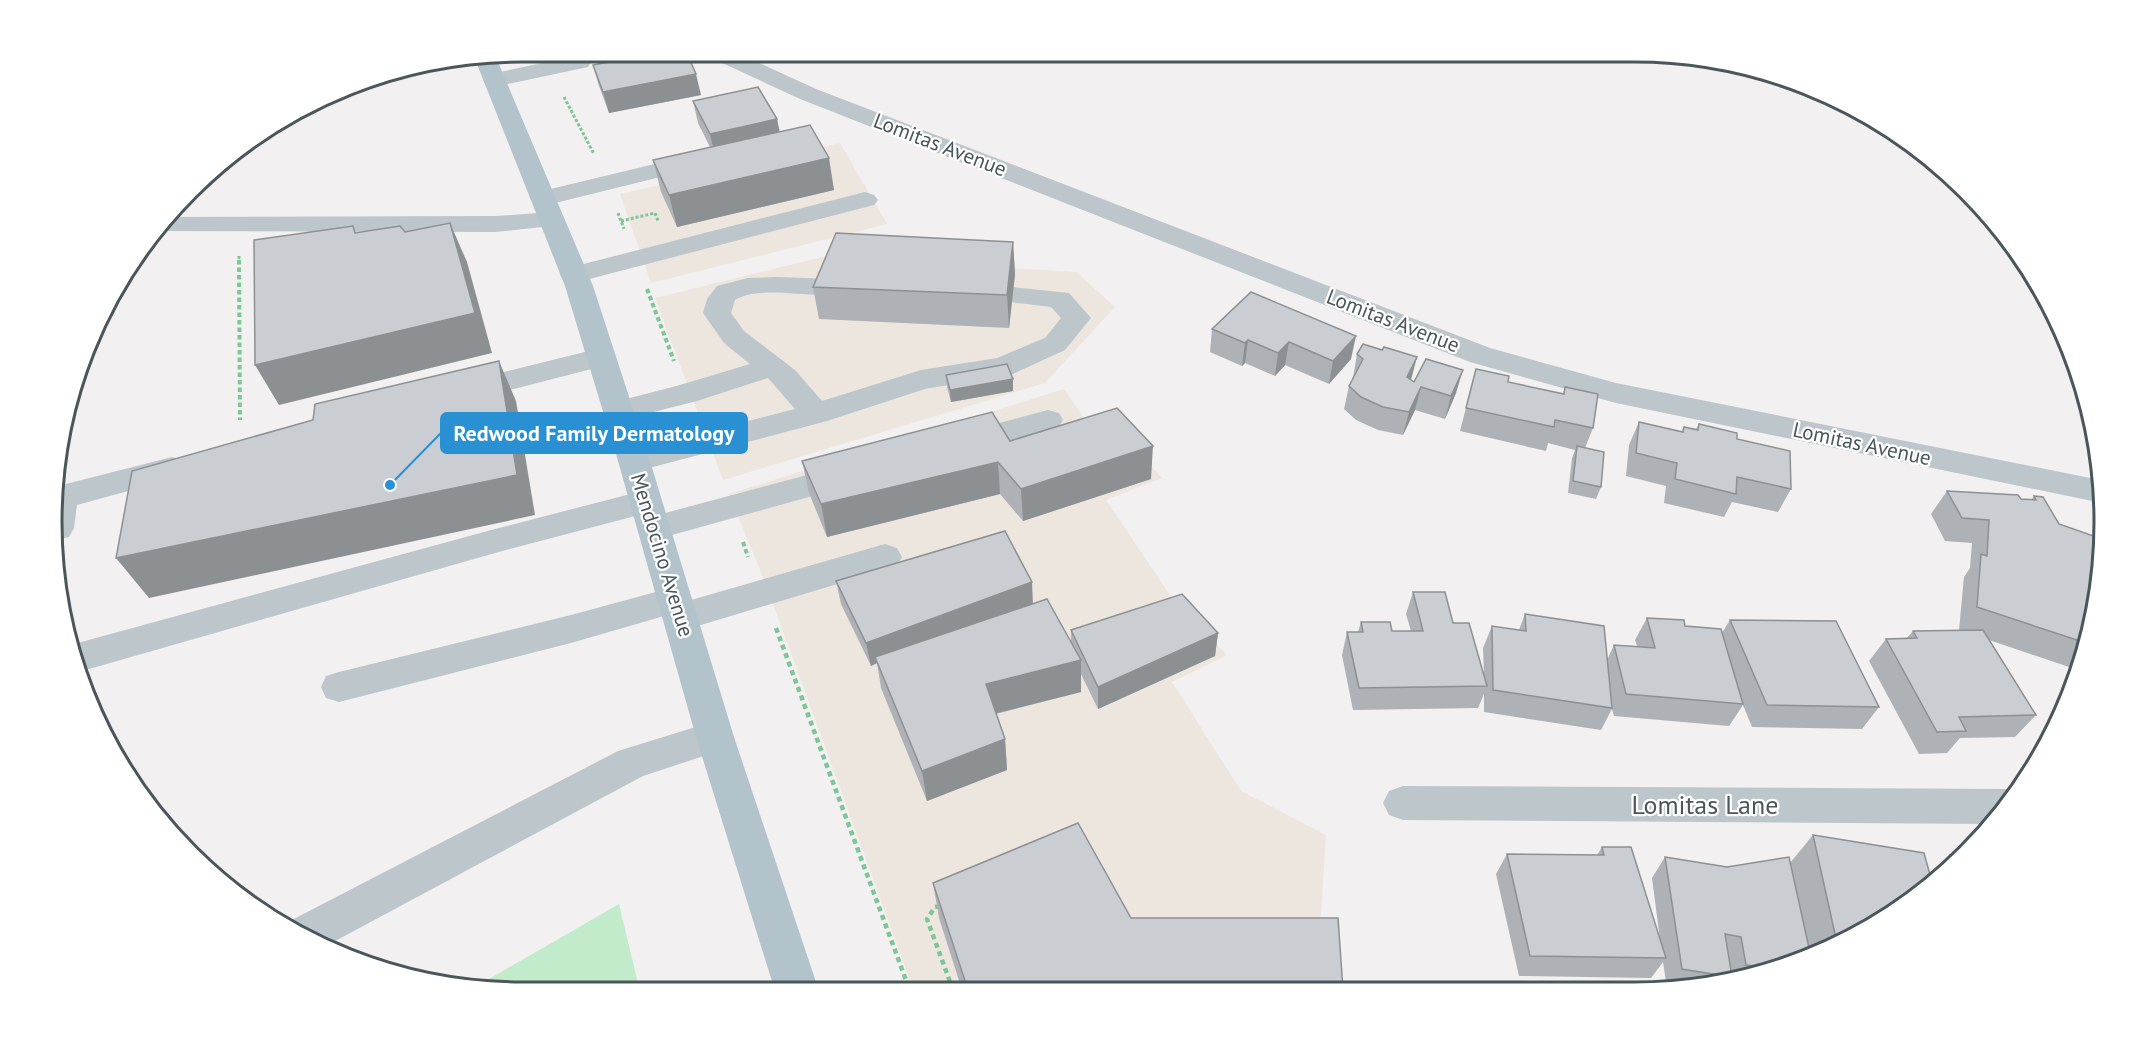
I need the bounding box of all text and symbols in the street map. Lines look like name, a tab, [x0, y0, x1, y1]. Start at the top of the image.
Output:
street label: Lomitas Avenue	[870, 107, 1011, 182]
street label: Lomitas Avenue	[1323, 283, 1464, 358]
callout: Redwood Family Dermatology	[441, 413, 747, 453]
street label: Lomitas Avenue	[1791, 416, 1934, 471]
text: Redwood Family Dermatology	[453, 419, 735, 447]
street label: Mendocino Avenue	[625, 470, 700, 640]
street label: Lomitas Lane	[1632, 788, 1778, 821]

